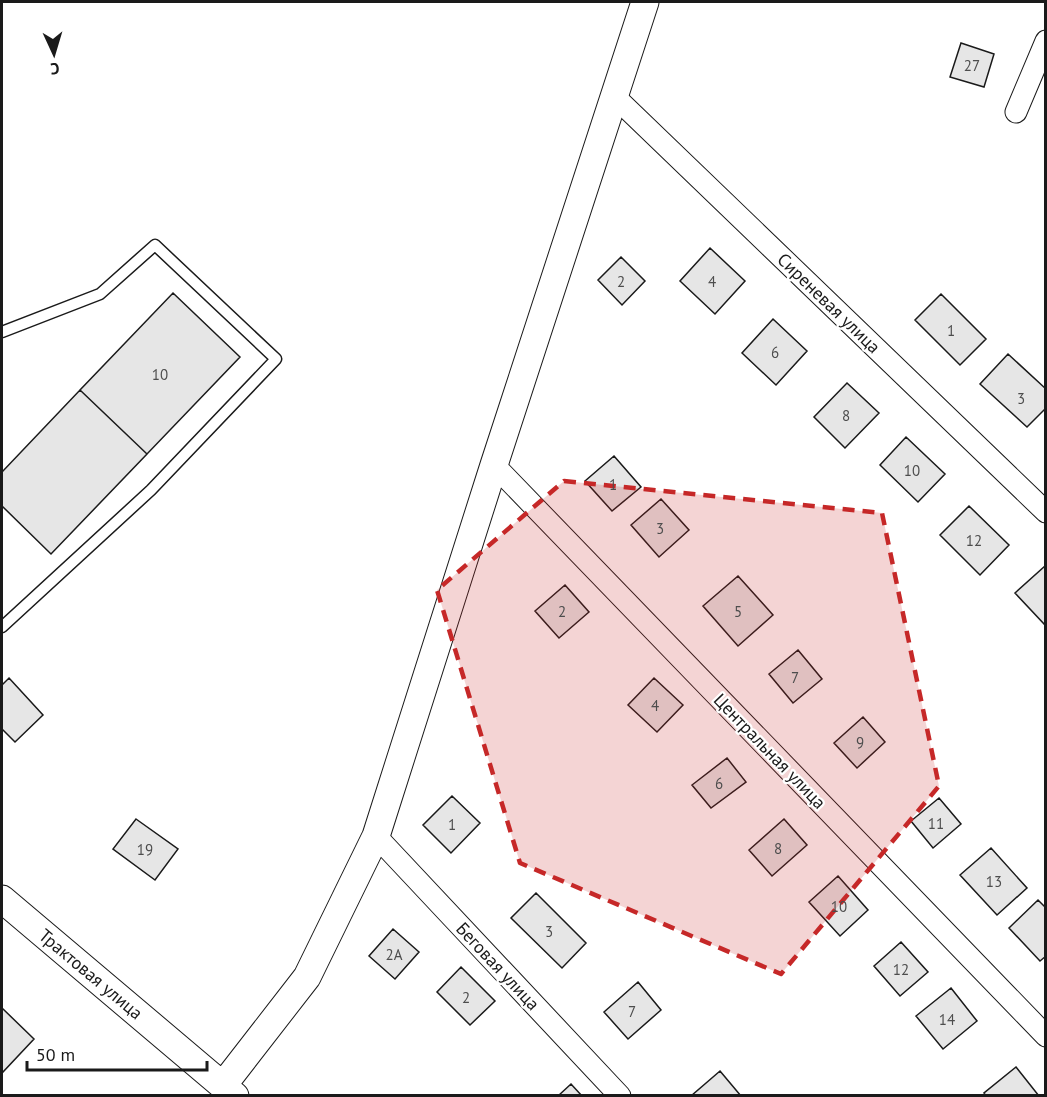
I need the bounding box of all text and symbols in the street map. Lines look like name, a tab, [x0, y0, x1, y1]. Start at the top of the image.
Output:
north arrow	[24, 24, 84, 84]
house number: 27	[964, 56, 980, 75]
text: С	[50, 59, 60, 79]
street label: Сиреневая улица	[772, 248, 886, 358]
house number: 2	[617, 272, 625, 291]
house number: 4	[708, 272, 716, 291]
house number: 1	[947, 321, 955, 340]
house number: 6	[771, 343, 779, 362]
house number: 10	[152, 365, 168, 384]
house number: 3	[1017, 389, 1025, 408]
house number: 8	[842, 406, 850, 425]
house number: 10	[904, 461, 920, 480]
house number: 1	[609, 475, 617, 494]
house number: 3	[656, 519, 664, 538]
house number: 12	[966, 531, 982, 550]
house number: 2	[558, 602, 566, 621]
house number: 5	[734, 602, 742, 621]
house number: 7	[791, 668, 799, 687]
street label: Центральная улица	[709, 688, 831, 814]
house number: 4	[651, 696, 659, 715]
house number: 9	[856, 733, 864, 752]
house number: 6	[715, 774, 723, 793]
house number: 11	[928, 814, 944, 833]
house number: 1	[448, 815, 456, 834]
house number: 8	[774, 839, 782, 858]
house number: 19	[137, 840, 153, 859]
house number: 13	[986, 872, 1002, 891]
house number: 10	[831, 897, 847, 916]
street label: Беговая улица	[451, 917, 545, 1015]
house number: 3	[545, 922, 553, 941]
street label: Трактовая улица	[34, 924, 148, 1024]
house number: 2А	[386, 945, 403, 964]
house number: 12	[893, 960, 909, 979]
house number: 2	[462, 988, 470, 1007]
house number: 7	[628, 1002, 636, 1021]
house number: 14	[939, 1010, 955, 1029]
scale bar	[27, 1034, 207, 1072]
text: 50 m	[36, 1043, 75, 1066]

